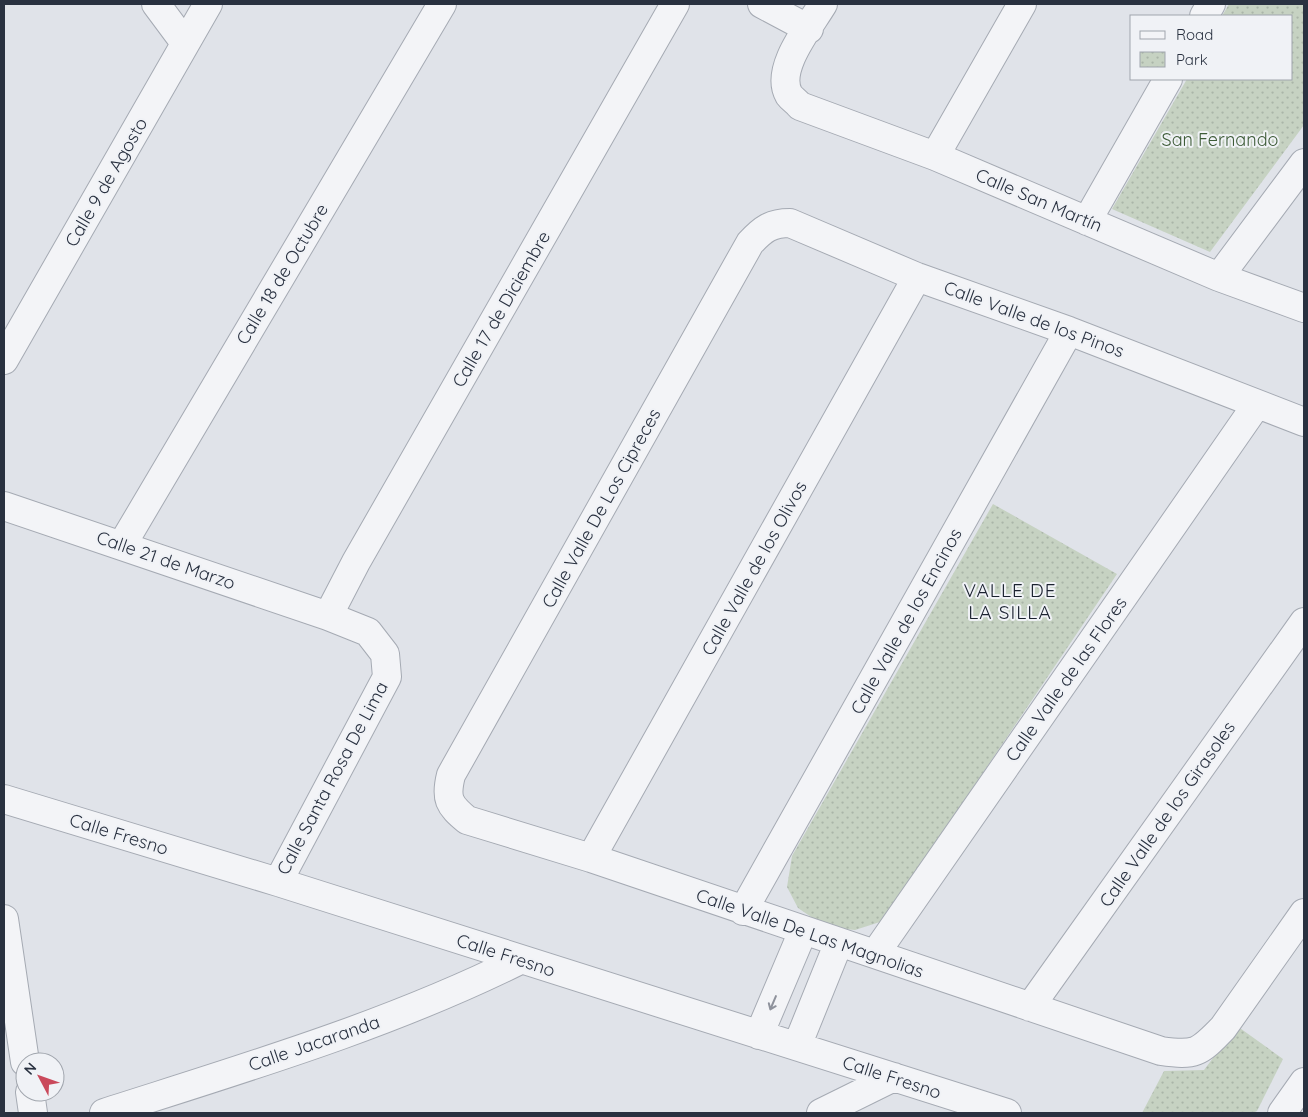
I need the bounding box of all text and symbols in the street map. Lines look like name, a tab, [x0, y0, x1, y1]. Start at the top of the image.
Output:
legend	[1130, 15, 1293, 80]
text: Road	[1176, 25, 1213, 44]
text: Park	[1176, 50, 1208, 69]
street label: Calle 9 de Agosto	[60, 113, 152, 251]
park label: San Fernando	[1162, 128, 1278, 151]
street label: Calle San Martín	[972, 163, 1106, 237]
street label: Calle 18 de Octubre	[231, 199, 333, 349]
street label: Calle 17 de Diciembre	[447, 227, 555, 391]
street label: Calle Valle de los Pinos	[941, 276, 1127, 362]
street label: Calle Valle De Los Cipreces	[536, 404, 666, 612]
street label: Calle Valle de los Olivos	[696, 477, 812, 659]
street label: Calle Valle de los Encinos	[845, 524, 967, 718]
street label: Calle 21 de Marzo	[94, 525, 238, 595]
district label: VALLE DE LA SILLA	[964, 578, 1056, 624]
street label: Calle Valle de las Flores	[1000, 592, 1132, 766]
street label: Calle Santa Rosa De Lima	[271, 678, 393, 878]
street label: Calle Valle de los Girasoles	[1094, 717, 1240, 911]
street label: Calle Fresno	[67, 808, 171, 860]
street label: Calle Valle De Las Magnolias	[693, 883, 927, 983]
street label: Calle Fresno	[454, 928, 558, 982]
one-way arrow	[767, 995, 777, 1010]
street label: Calle Jacaranda	[245, 1010, 383, 1076]
street label: Calle Fresno	[840, 1050, 944, 1104]
north arrow	[15, 1052, 65, 1102]
text: N	[20, 1059, 40, 1078]

